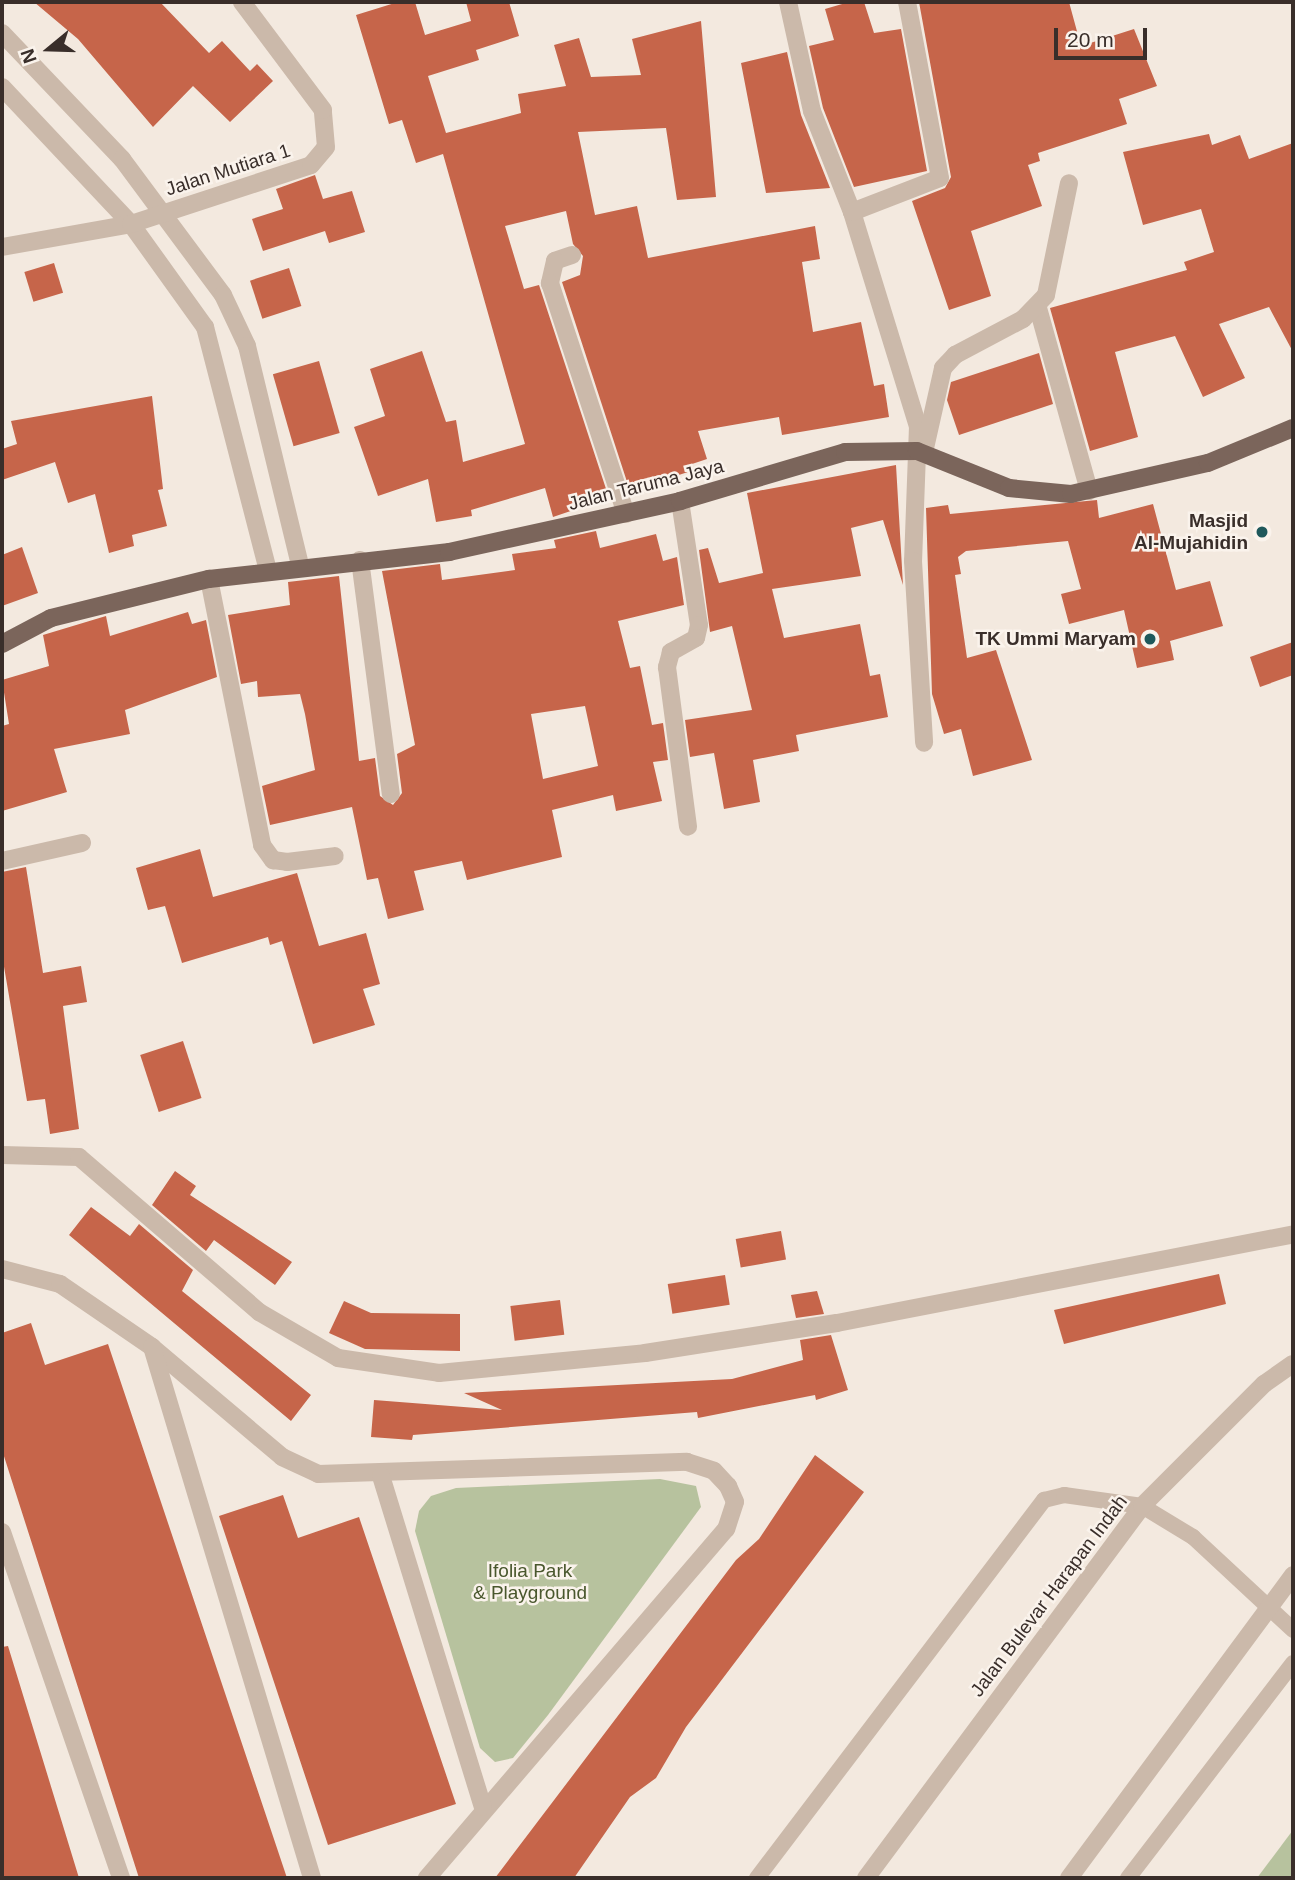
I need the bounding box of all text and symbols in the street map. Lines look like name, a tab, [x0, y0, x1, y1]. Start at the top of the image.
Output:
north arrow	[14, 14, 84, 84]
scale bar	[1057, 14, 1150, 58]
text: 20 m	[1067, 28, 1114, 51]
text: N	[17, 46, 41, 66]
street label: Jalan Mutiara 1	[163, 139, 293, 201]
street label: Jalan Taruma Jaya	[566, 455, 726, 515]
place label: Masjid Al-Mujahidin	[1134, 510, 1248, 554]
marker: Masjid Al-Mujahidin	[1254, 524, 1270, 540]
place label: TK Ummi Maryam	[976, 628, 1136, 650]
marker: TK Ummi Maryam	[1142, 631, 1158, 647]
street label: Jalan Bulevar Harapan Indah	[966, 1491, 1132, 1701]
park label: Ifolia Park & Playground	[473, 1560, 587, 1604]

